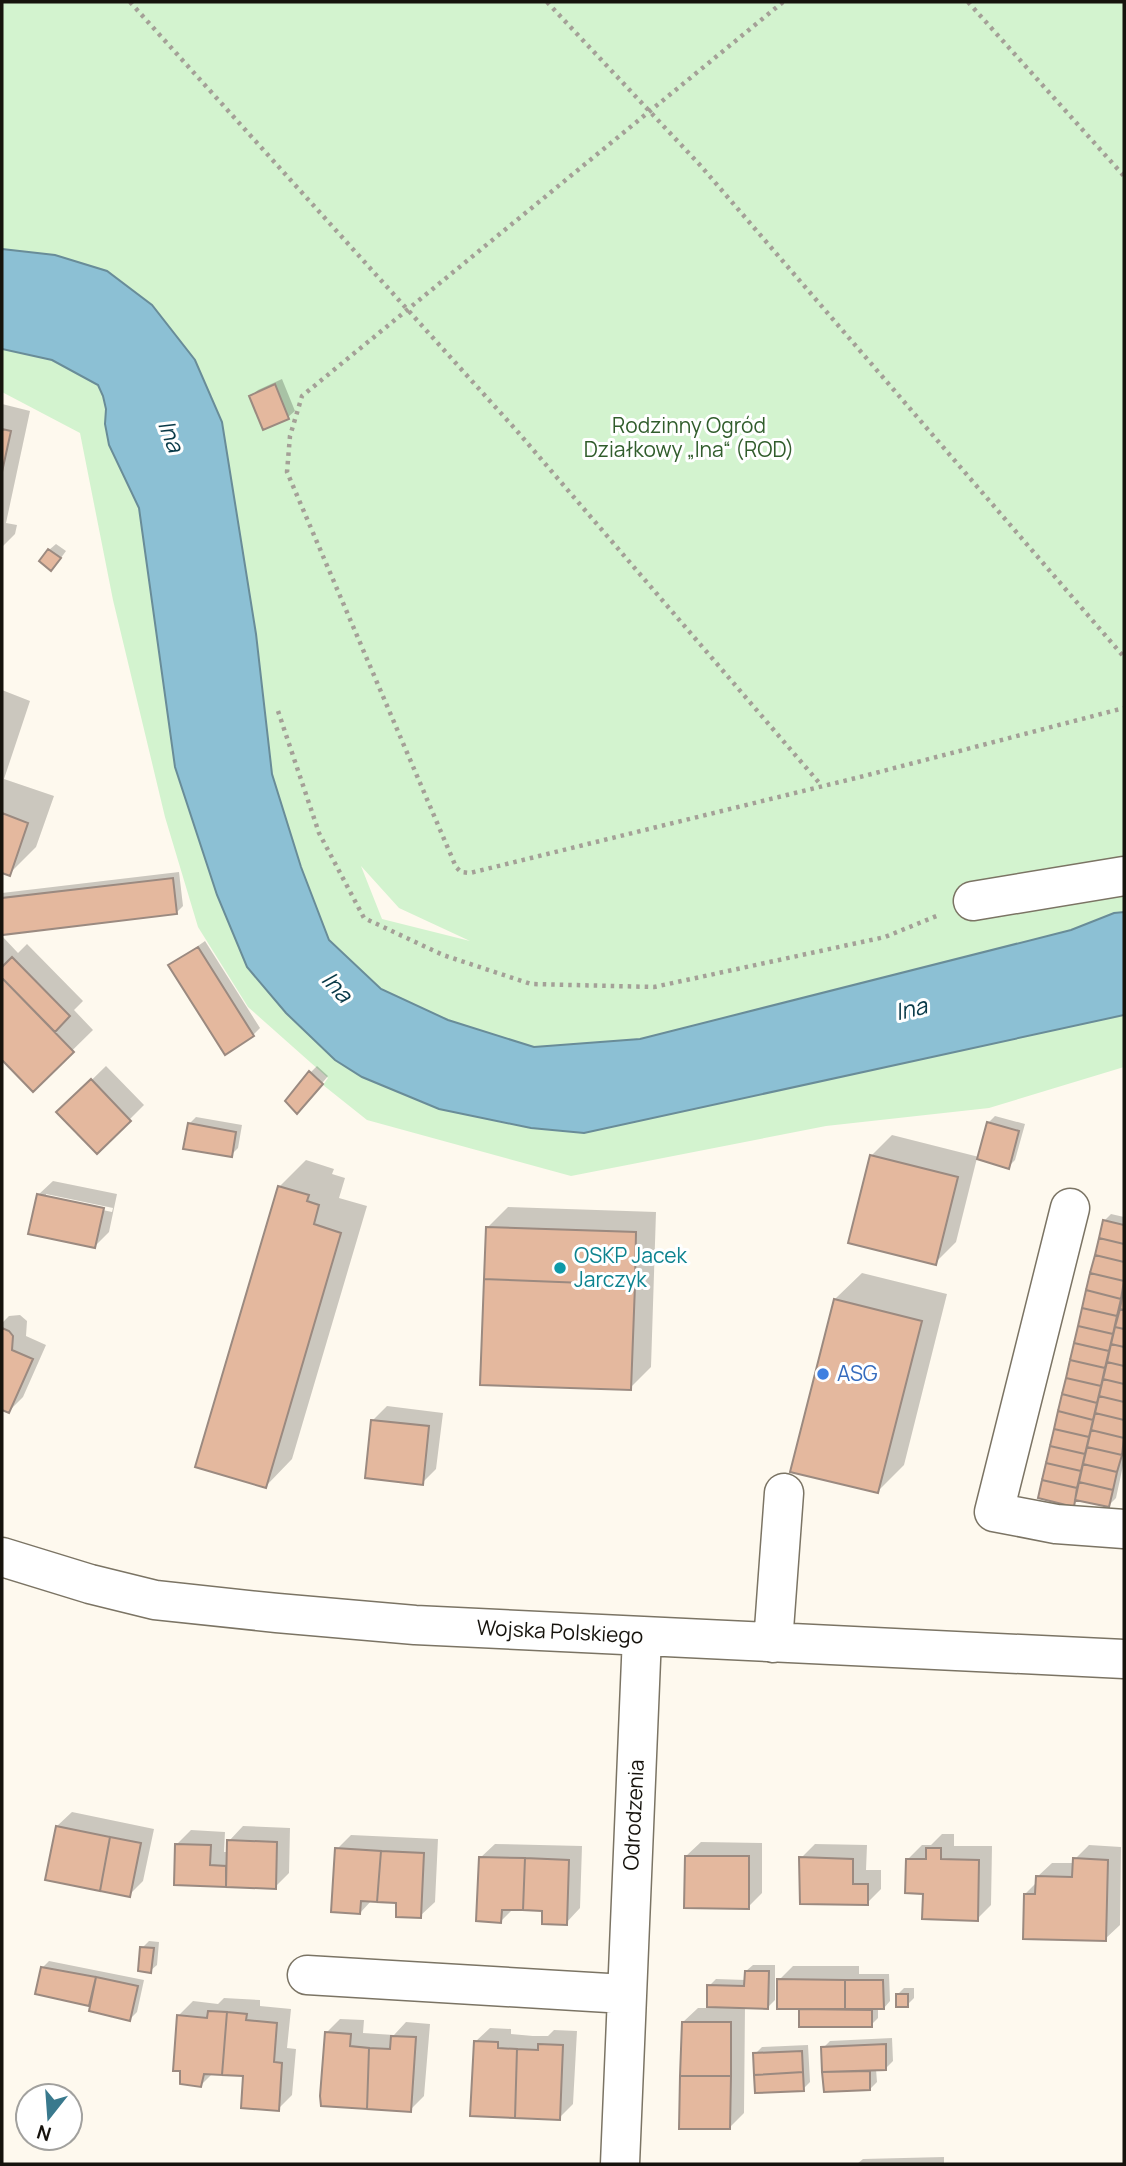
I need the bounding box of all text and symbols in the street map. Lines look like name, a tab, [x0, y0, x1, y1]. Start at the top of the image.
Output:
park label: Rodzinny Ogród Działkowy „Ina“ (ROD)	[584, 411, 794, 463]
water label: Ina	[151, 415, 193, 457]
water label: Ina	[315, 964, 361, 1010]
water label: Ina	[891, 988, 931, 1027]
place label: OSKP Jacek Jarczyk	[574, 1241, 687, 1293]
marker: OSKP Jacek Jarczyk	[552, 1260, 568, 1276]
place label: ASG	[837, 1359, 878, 1387]
marker: ASG	[815, 1366, 831, 1382]
street label: Wojska Polskiego	[476, 1613, 644, 1649]
street label: Odrodzenia	[616, 1759, 650, 1871]
north arrow	[14, 2082, 84, 2152]
text: N	[34, 2119, 54, 2148]

